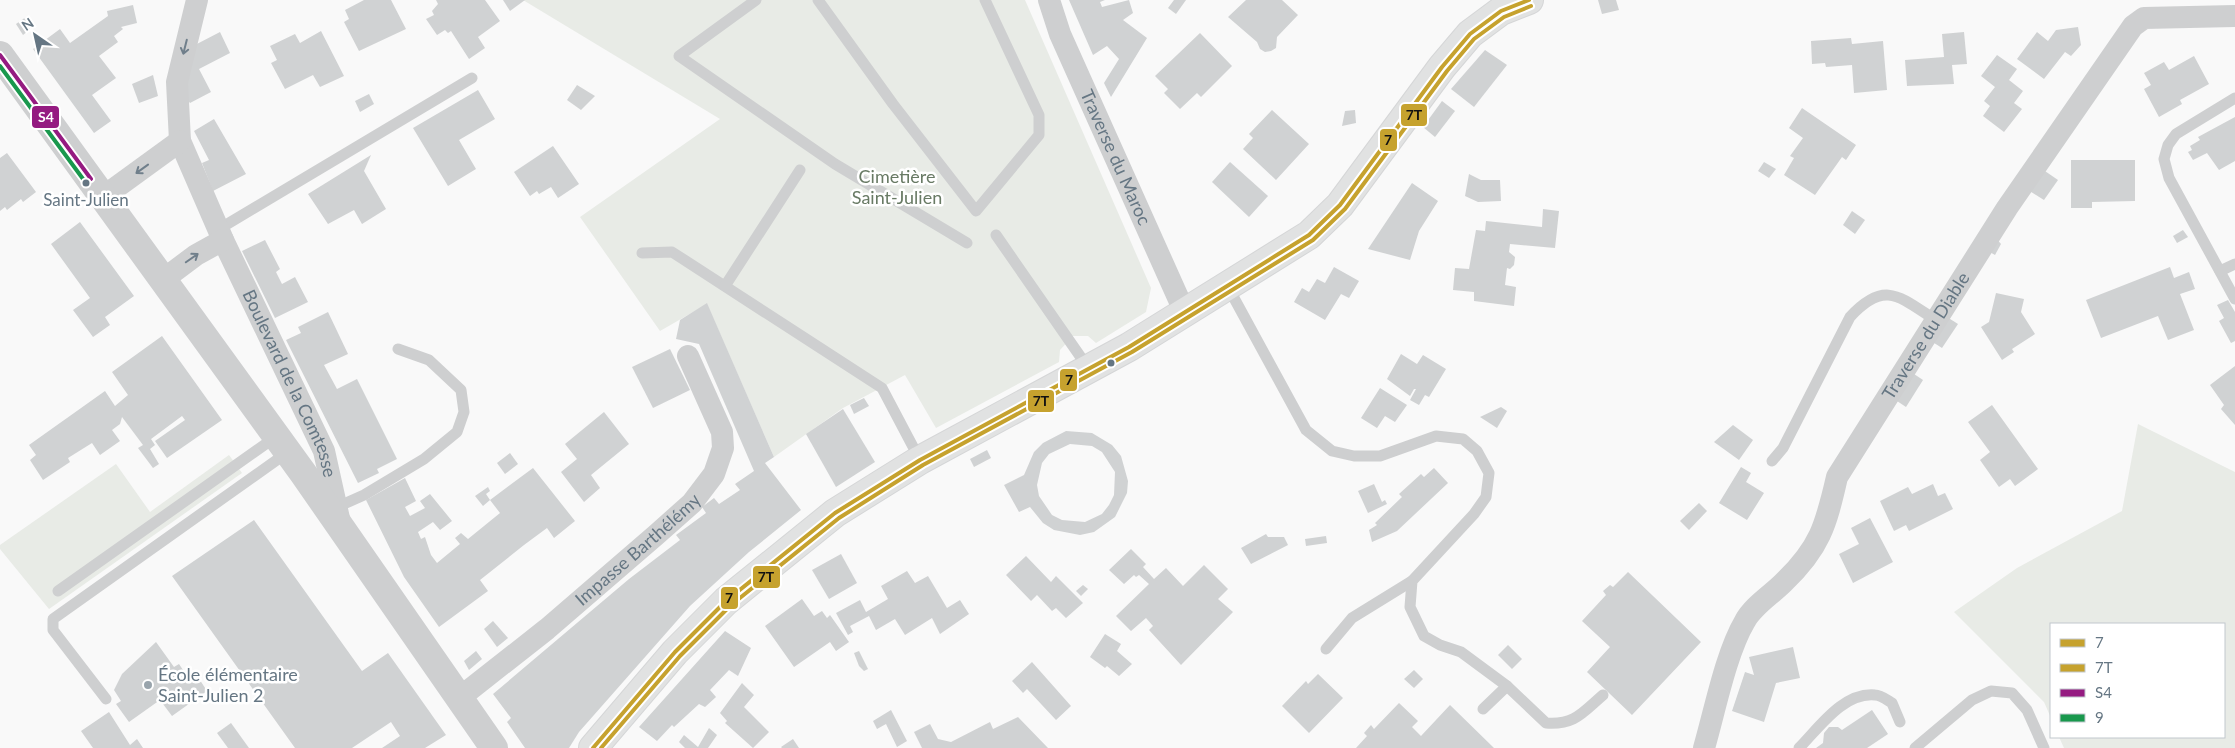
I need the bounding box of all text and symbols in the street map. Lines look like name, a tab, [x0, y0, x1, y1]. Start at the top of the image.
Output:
north arrow	[10, 10, 60, 60]
text: N	[18, 14, 37, 34]
one-way arrow	[180, 39, 189, 55]
street label: Traverse du Maroc	[1076, 86, 1156, 229]
line badge: 7T	[1400, 103, 1428, 127]
line badge: S4	[31, 105, 60, 129]
text: 7T	[1406, 106, 1423, 123]
text: S4	[38, 108, 54, 125]
line badge: 7	[1379, 128, 1398, 152]
text: 7	[1384, 131, 1392, 148]
one-way arrow	[135, 164, 149, 174]
park label: Cimetière Saint-Julien	[852, 165, 942, 208]
marker: Saint-Julien	[81, 178, 91, 188]
place label: Saint-Julien	[43, 189, 129, 210]
one-way arrow	[185, 253, 199, 263]
street label: Traverse du Diable	[1877, 268, 1974, 403]
street label: Boulevard de la Comtesse	[238, 286, 342, 479]
unlabelled marker	[1106, 358, 1116, 368]
line badge: 7	[1059, 368, 1078, 392]
text: 7	[1065, 371, 1073, 388]
line badge: 7T	[1027, 389, 1055, 413]
text: 7T	[1033, 392, 1050, 409]
street label: Impasse Barthélémy	[570, 489, 705, 610]
line badge: 7T	[752, 565, 781, 589]
text: 7T	[758, 568, 775, 585]
line badge: 7	[720, 586, 739, 610]
text: 7	[725, 589, 733, 606]
legend	[2050, 623, 2225, 738]
text: 7	[2095, 633, 2104, 651]
text: 7T	[2095, 658, 2113, 676]
place label: École élémentaire Saint-Julien 2	[158, 663, 298, 706]
marker: École élémentaire Saint-Julien 2	[142, 679, 154, 691]
text: S4	[2095, 683, 2112, 701]
text: 9	[2095, 708, 2104, 726]

